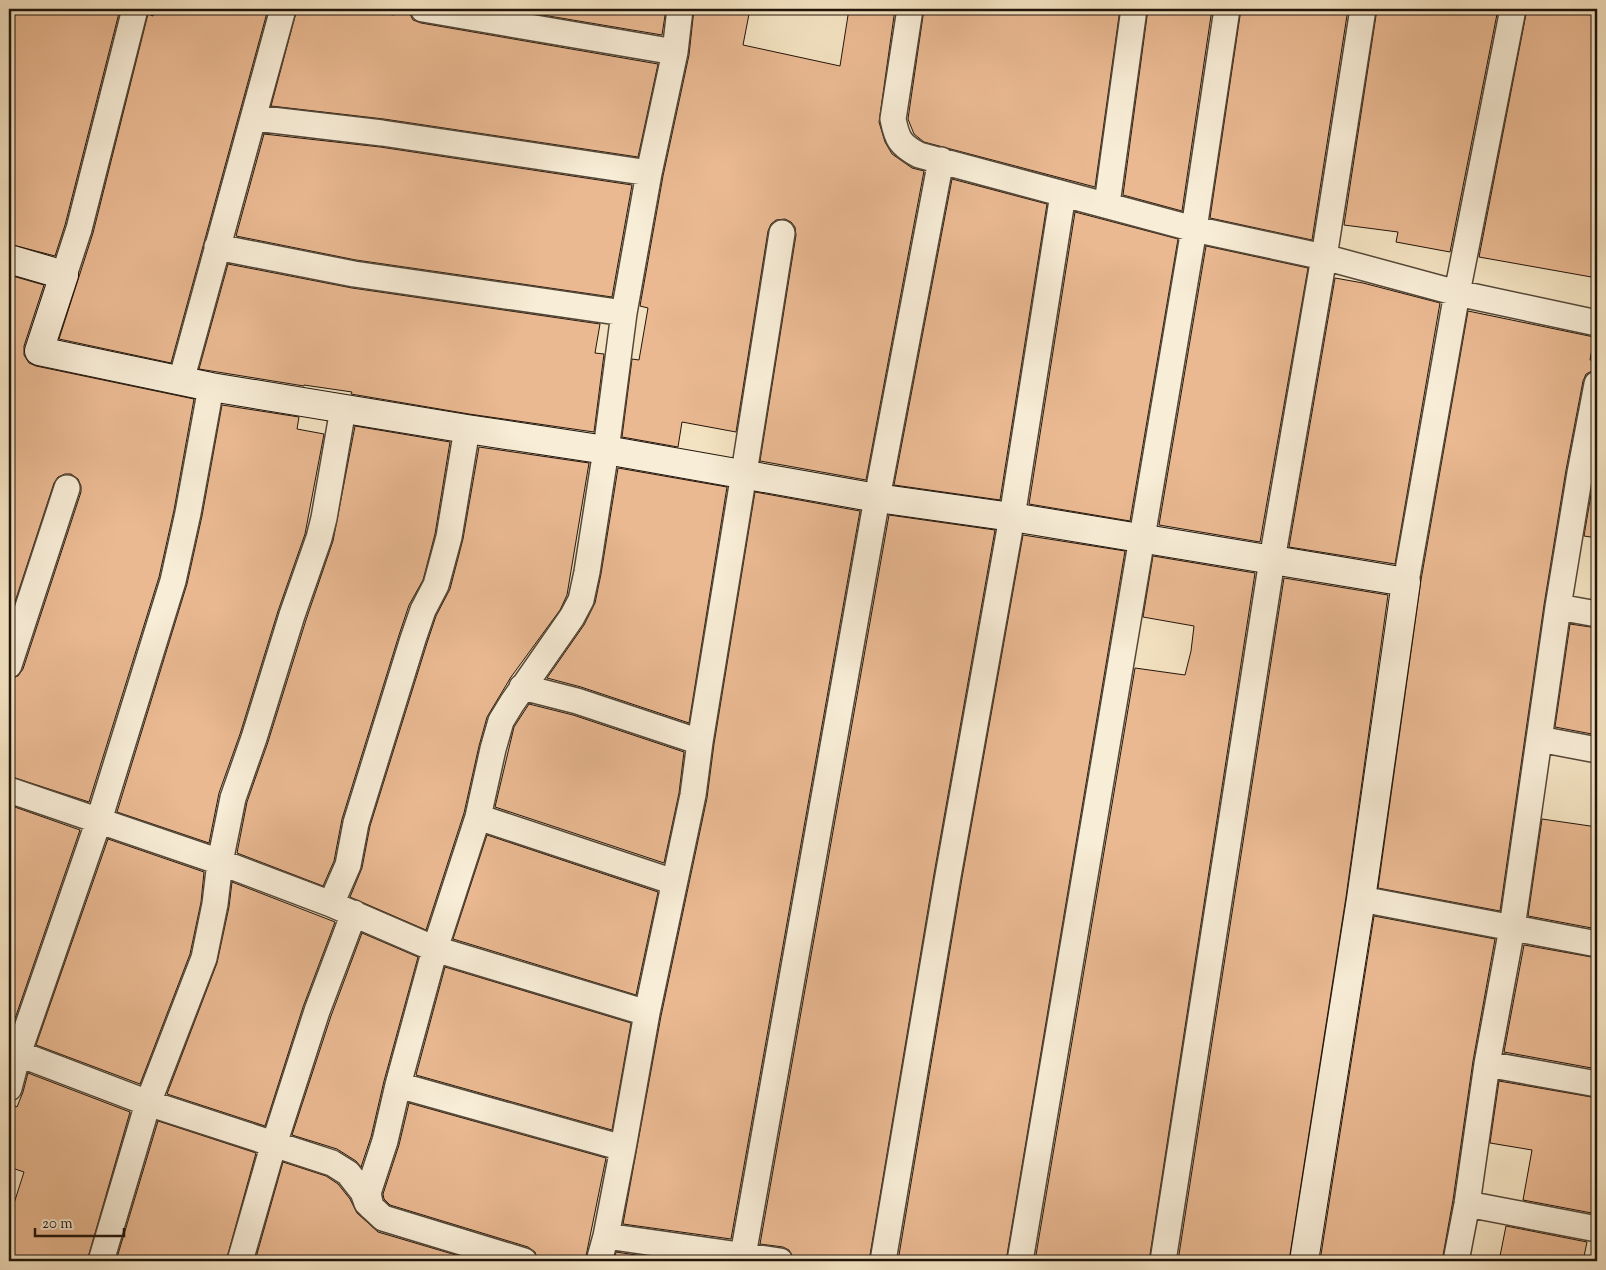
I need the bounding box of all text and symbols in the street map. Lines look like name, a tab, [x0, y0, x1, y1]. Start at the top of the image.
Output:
scale bar	[35, 1205, 124, 1237]
text: 20 m	[42, 1214, 73, 1235]

